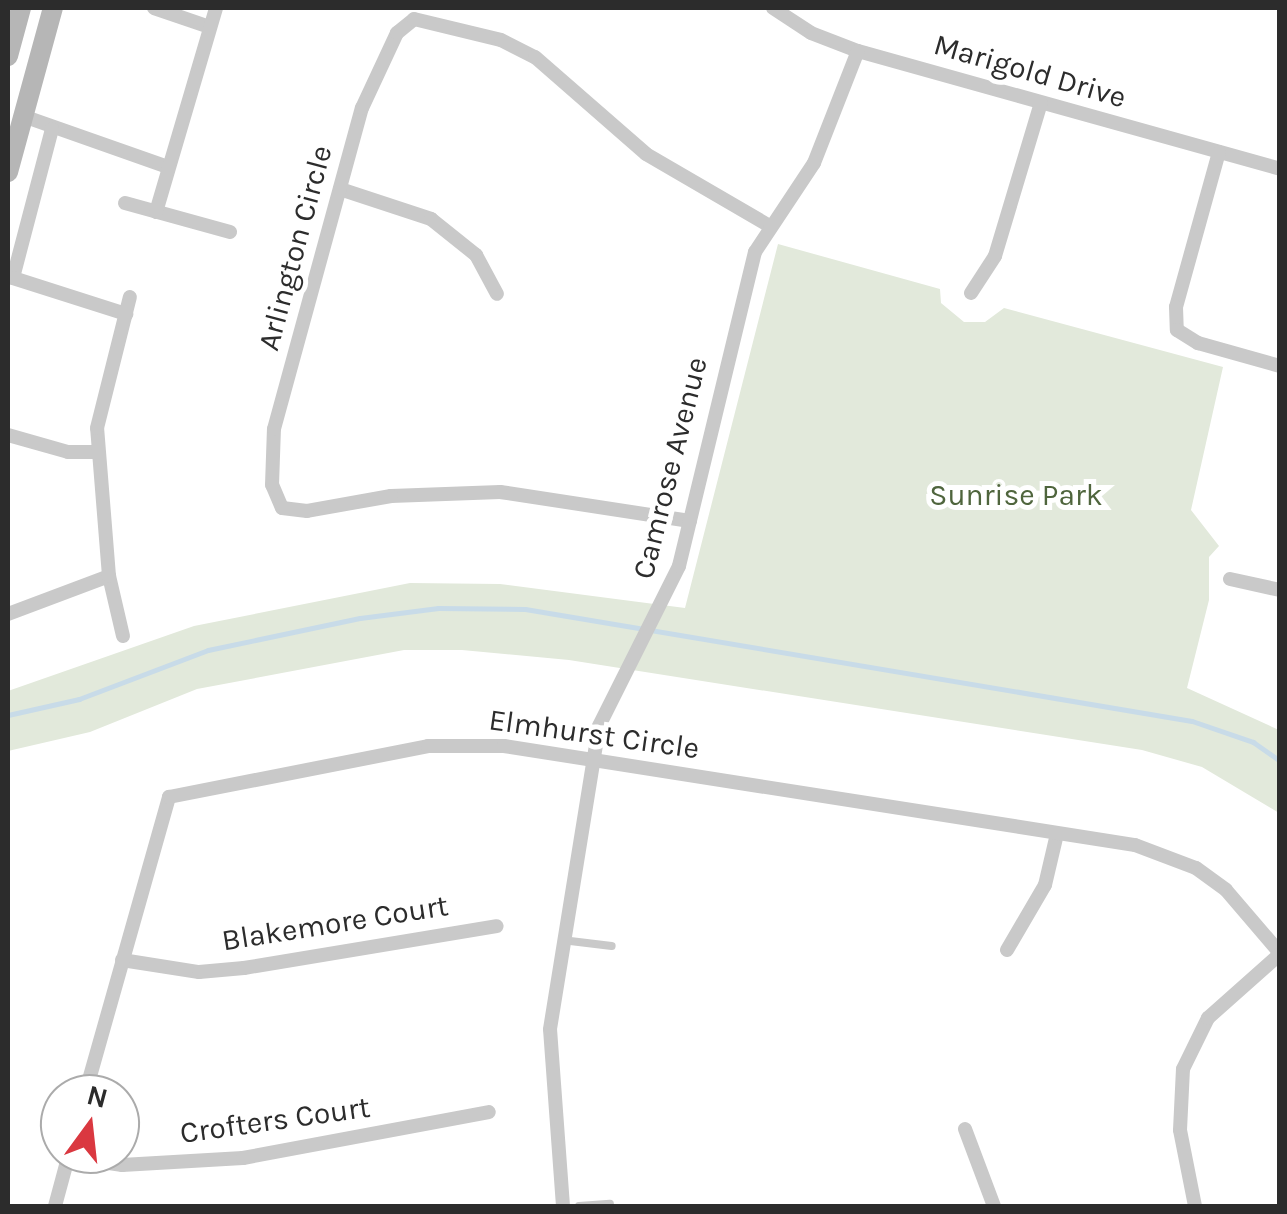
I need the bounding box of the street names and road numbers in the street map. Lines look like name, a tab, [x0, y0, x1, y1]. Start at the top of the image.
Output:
street label: Marigold Drive	[930, 26, 1130, 116]
street label: Arlington Circle	[250, 142, 340, 354]
street label: Camrose Avenue	[625, 353, 715, 583]
street label: Elmhurst Circle	[486, 701, 702, 767]
street label: Blakemore Court	[219, 887, 451, 959]
street label: Crofters Court	[178, 1089, 372, 1151]

